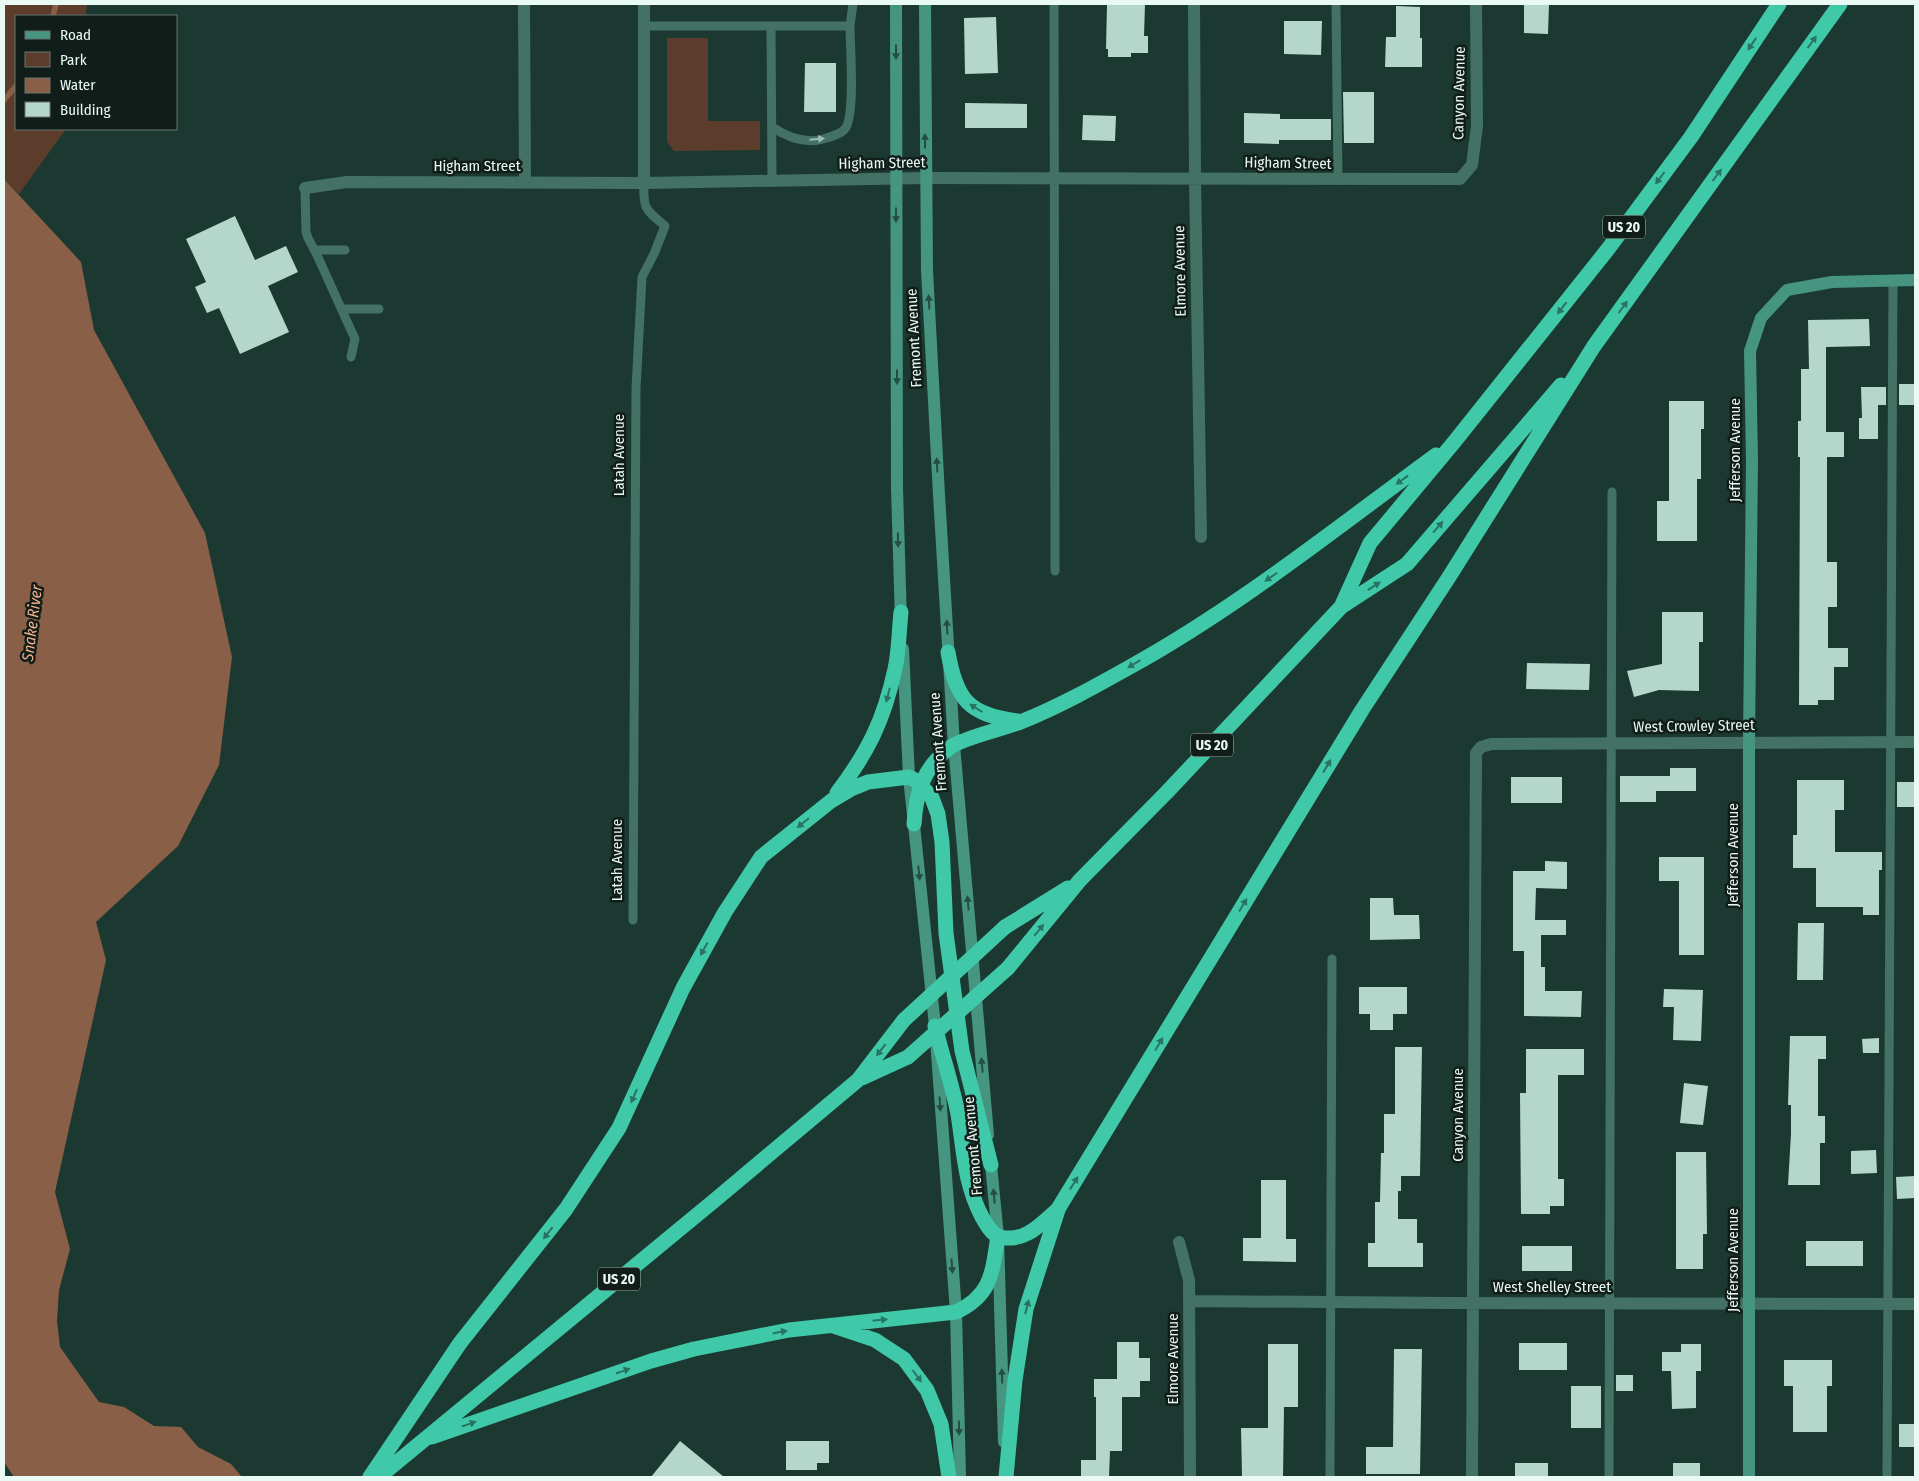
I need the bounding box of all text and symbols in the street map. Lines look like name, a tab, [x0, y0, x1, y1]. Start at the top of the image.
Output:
legend	[15, 15, 178, 130]
text: Road	[60, 26, 91, 44]
one-way arrow	[1807, 36, 1817, 49]
one-way arrow	[1747, 38, 1757, 51]
one-way arrow	[892, 45, 900, 61]
street label: Canyon Avenue	[1449, 46, 1469, 140]
text: Park	[60, 51, 87, 69]
text: Water	[60, 76, 96, 94]
text: Building	[60, 101, 111, 119]
one-way arrow	[921, 133, 929, 149]
one-way arrow	[810, 135, 826, 143]
street label: Higham Street	[838, 153, 926, 173]
street label: Higham Street	[1244, 153, 1332, 173]
street label: Higham Street	[433, 157, 521, 175]
one-way arrow	[1712, 168, 1722, 181]
one-way arrow	[1655, 171, 1665, 185]
one-way arrow	[892, 207, 900, 223]
road number: US 20	[1603, 216, 1645, 238]
street label: Elmore Avenue	[1170, 225, 1190, 317]
street label: Fremont Avenue	[902, 288, 926, 388]
one-way arrow	[924, 294, 932, 310]
one-way arrow	[1556, 301, 1567, 314]
one-way arrow	[1617, 301, 1628, 314]
one-way arrow	[893, 370, 901, 386]
street label: Jefferson Avenue	[1726, 398, 1744, 502]
street label: Latah Avenue	[610, 414, 628, 496]
one-way arrow	[933, 456, 941, 472]
one-way arrow	[1395, 475, 1409, 485]
one-way arrow	[1433, 521, 1444, 534]
one-way arrow	[894, 532, 902, 548]
one-way arrow	[1265, 572, 1278, 582]
one-way arrow	[1367, 581, 1380, 590]
water label: Snake River	[18, 583, 46, 663]
one-way arrow	[942, 619, 950, 635]
one-way arrow	[1128, 660, 1141, 669]
one-way arrow	[884, 687, 892, 702]
street label: Fremont Avenue	[926, 692, 950, 792]
one-way arrow	[969, 704, 983, 713]
street label: West Crowley Street	[1633, 716, 1755, 736]
road number: US 20	[1191, 734, 1233, 756]
one-way arrow	[1323, 760, 1332, 773]
street label: Jefferson Avenue	[1724, 803, 1742, 907]
one-way arrow	[797, 818, 810, 829]
street label: Latah Avenue	[608, 819, 626, 901]
one-way arrow	[915, 865, 923, 881]
one-way arrow	[963, 894, 971, 910]
one-way arrow	[1238, 899, 1248, 912]
one-way arrow	[1033, 924, 1044, 937]
one-way arrow	[700, 942, 708, 957]
one-way arrow	[1154, 1037, 1163, 1051]
one-way arrow	[876, 1043, 887, 1056]
one-way arrow	[978, 1056, 986, 1072]
street label: Canyon Avenue	[1449, 1068, 1467, 1162]
one-way arrow	[629, 1089, 637, 1103]
one-way arrow	[937, 1096, 945, 1112]
street label: Fremont Avenue	[960, 1096, 986, 1196]
one-way arrow	[1069, 1176, 1078, 1189]
one-way arrow	[990, 1188, 998, 1204]
street label: Jefferson Avenue	[1724, 1208, 1742, 1312]
one-way arrow	[542, 1226, 553, 1239]
one-way arrow	[949, 1258, 957, 1274]
road number: US 20	[598, 1268, 640, 1290]
street label: West Shelley Street	[1493, 1278, 1611, 1296]
one-way arrow	[1023, 1300, 1031, 1315]
street label: Elmore Avenue	[1164, 1313, 1182, 1405]
one-way arrow	[873, 1316, 889, 1324]
one-way arrow	[773, 1327, 789, 1335]
one-way arrow	[615, 1367, 630, 1374]
one-way arrow	[998, 1368, 1006, 1384]
one-way arrow	[911, 1369, 922, 1382]
one-way arrow	[462, 1420, 477, 1428]
one-way arrow	[955, 1421, 963, 1437]

